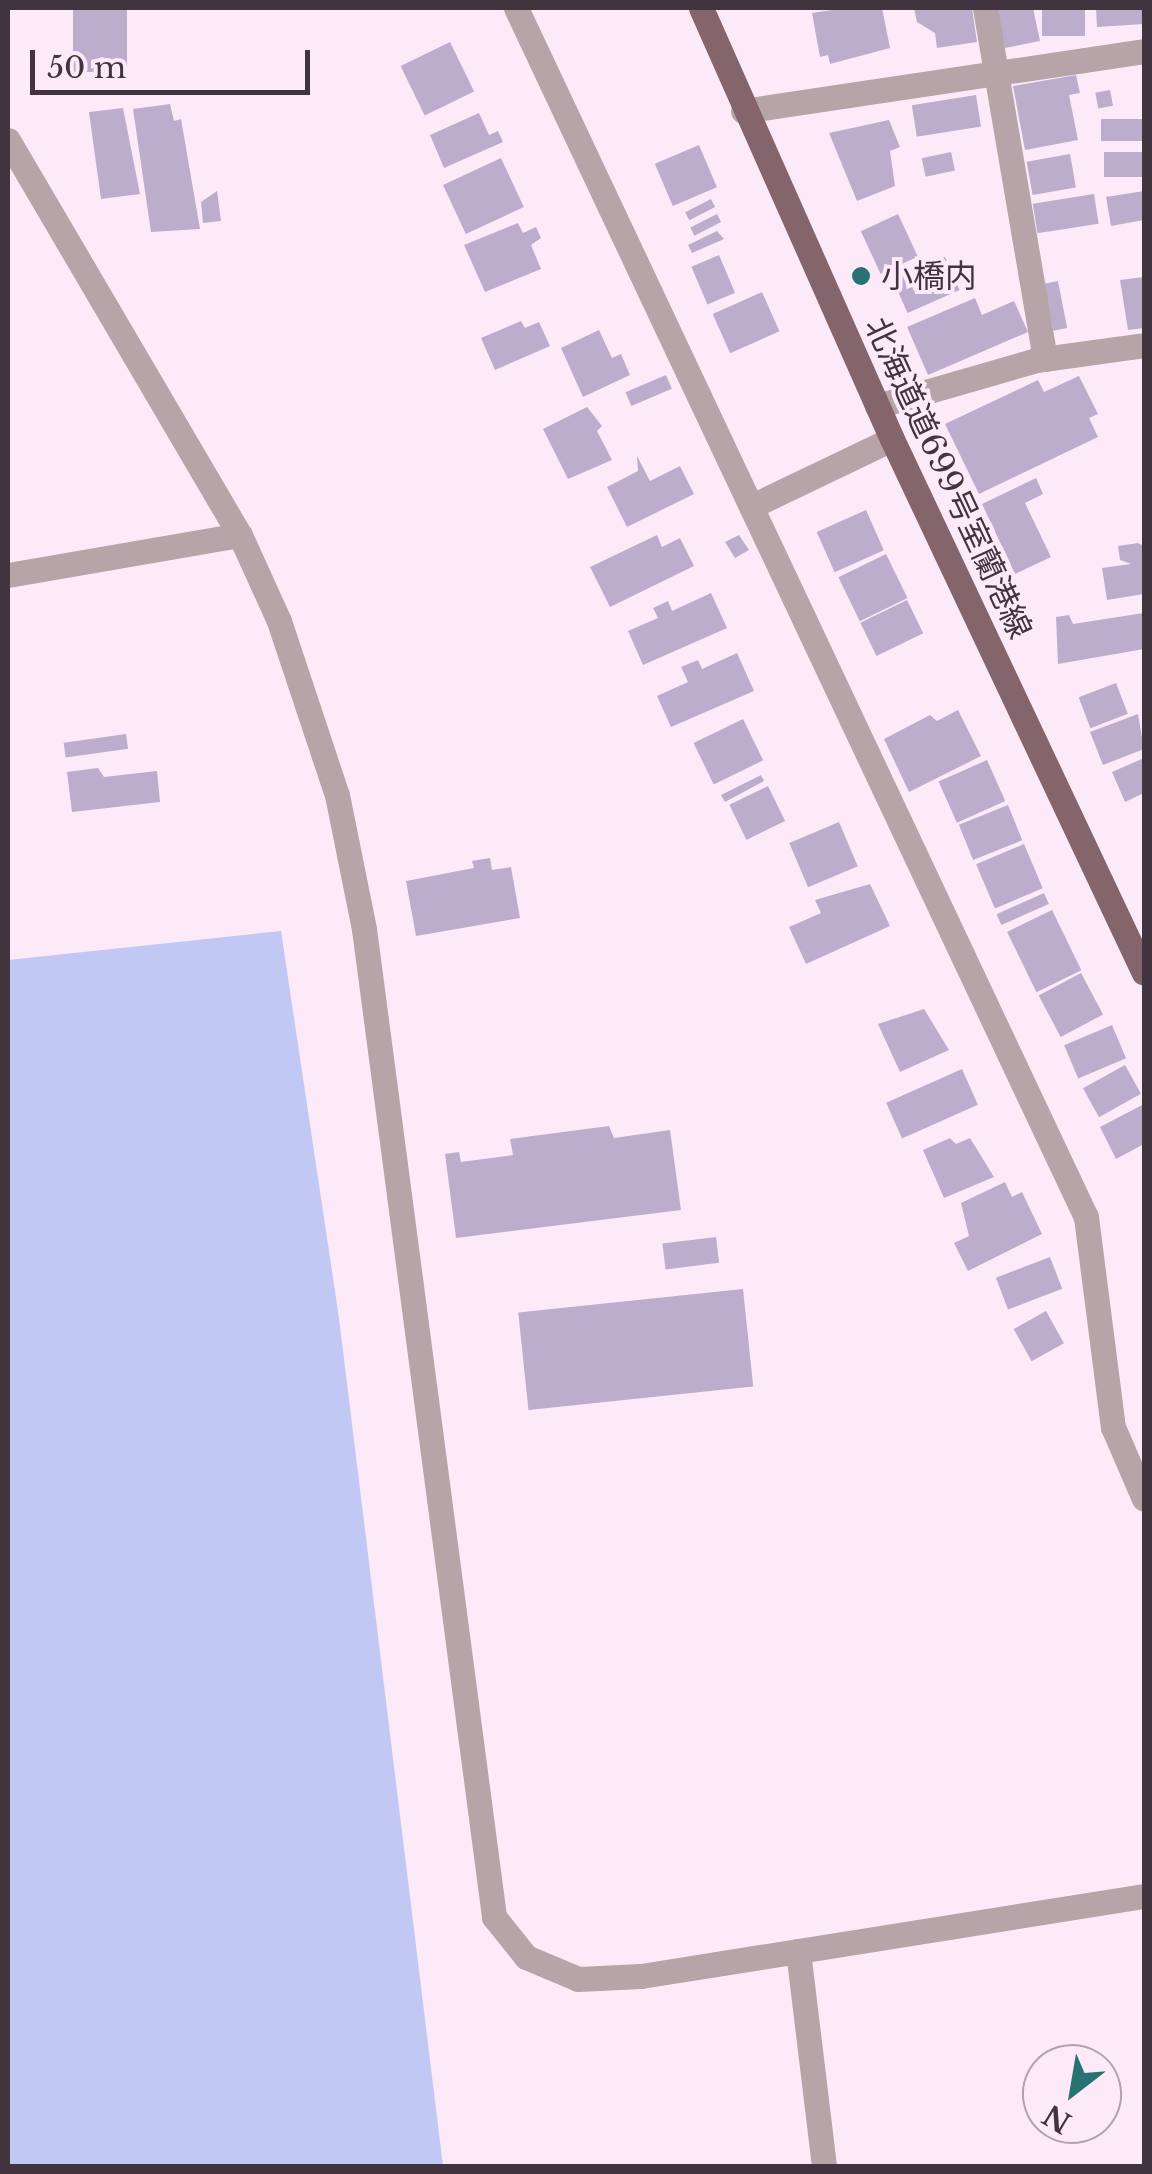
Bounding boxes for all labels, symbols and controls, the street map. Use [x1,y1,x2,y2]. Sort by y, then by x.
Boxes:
scale bar [35,30,315,92]
text: 50 m [47,49,126,86]
place label: 小橋内 [881,257,977,295]
marker: 小橋内 [850,265,872,287]
street label: 北海道道699号室蘭港線 [857,311,1039,645]
north arrow [1022,2044,1122,2144]
text: N [1037,2097,1078,2140]

